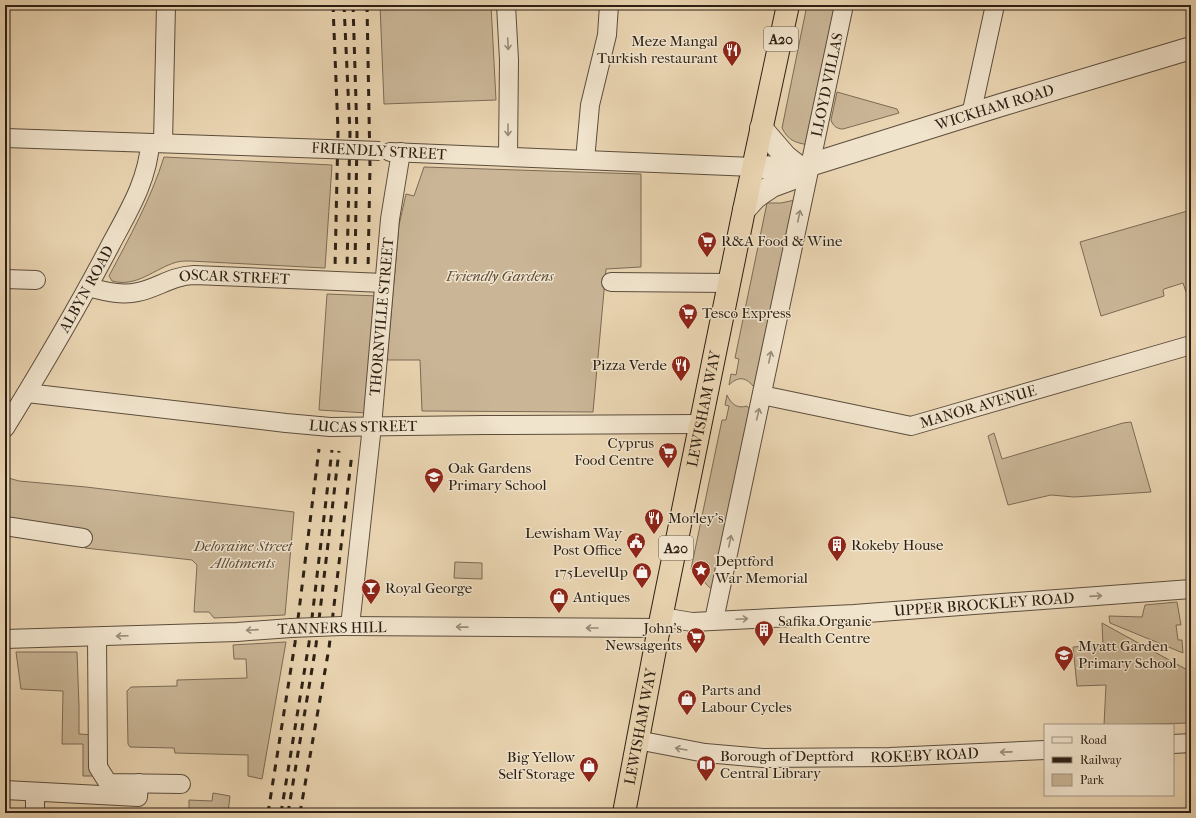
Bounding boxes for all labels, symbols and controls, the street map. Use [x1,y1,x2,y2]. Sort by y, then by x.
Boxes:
road number: A20 [764,27,798,51]
street label: LLOYD VILLAS [807,31,847,139]
place label: Meze Mangal Turkish restaurant [597,32,719,67]
one-way arrow [505,37,512,50]
restaurant icon: Meze Mangal Turkish restaurant [721,39,743,67]
street label: WICKHAM ROAD [932,81,1056,134]
one-way arrow [504,123,512,136]
street label: FRIENDLY STREET [311,138,448,164]
one-way arrow [795,210,803,223]
supermarket icon: R&A Food & Wine [696,230,718,258]
place label: R&A Food & Wine [721,232,843,250]
street label: THORNVILLE STREET [366,236,397,397]
street label: ALBYN ROAD [55,243,118,337]
street label: OSCAR STREET [178,266,291,288]
park label: Friendly Gardens [445,267,554,285]
supermarket icon: Tesco Express [677,302,699,330]
place label: Tesco Express [702,304,792,322]
street label: LEWISHAM WAY [683,348,724,469]
one-way arrow [766,351,774,364]
restaurant icon: Pizza Verde [670,354,692,382]
place label: Pizza Verde [592,356,668,374]
street label: MANOR AVENUE [918,381,1038,432]
one-way arrow [754,408,762,421]
street label: LUCAS STREET [308,416,418,436]
place label: Cyprus Food Centre [574,434,655,469]
supermarket icon: Cyprus Food Centre [657,441,679,469]
place label: Oak Gardens Primary School [448,459,547,494]
school or university icon: Oak Gardens Primary School [423,466,445,494]
restaurant icon: Morley's [643,507,665,535]
place label: Morley's [668,509,724,527]
place label: Lewisham Way Post Office [525,524,623,559]
public building icon: Lewisham Way Post Office [625,531,647,559]
building icon: Rokeby House [826,534,848,562]
one-way arrow [726,535,734,548]
road number: A20 [659,536,693,560]
place label: Rokeby House [851,536,944,554]
park label: Deloraine Street Allotments [193,537,294,572]
place label: Deptford War Memorial [714,552,808,587]
place icon: Deptford War Memorial [690,559,712,587]
shop icon: 175LevelUp [631,561,653,589]
place label: 175LevelUp [554,563,628,581]
bar icon: Royal George [360,577,382,605]
place label: Royal George [385,579,473,597]
shop icon: Antiques [548,586,570,614]
place label: Antiques [572,588,631,606]
street label: UPPER BROCKLEY ROAD [893,589,1075,620]
one-way arrow [1089,592,1102,599]
place label: Safika Organic Health Centre [778,612,872,647]
one-way arrow [735,615,748,622]
street label: TANNERS HILL [277,618,387,638]
place label: John's Newsagents [605,619,682,654]
building icon: Safika Organic Health Centre [753,619,775,647]
one-way arrow [456,624,469,631]
one-way arrow [586,624,599,632]
supermarket icon: John's Newsagents [685,626,707,654]
one-way arrow [246,627,259,634]
one-way arrow [116,632,129,639]
place label: Myatt Garden Primary School [1078,637,1177,672]
school or university icon: Myatt Garden Primary School [1053,644,1075,672]
street label: LEWISHAM WAY [621,666,660,786]
place label: Parts and Labour Cycles [701,681,792,716]
shop icon: Parts and Labour Cycles [676,688,698,716]
legend [1044,724,1174,796]
text: Road [1080,733,1107,747]
one-way arrow [675,744,688,752]
street label: ROKEBY ROAD [870,744,979,766]
place label: Borough of Deptford Central Library [720,747,855,782]
place label: Big Yellow Self Storage [498,748,576,783]
one-way arrow [1000,748,1013,756]
text: Railway [1080,753,1122,767]
library icon: Borough of Deptford Central Library [695,754,717,782]
shop icon: Big Yellow Self Storage [578,755,600,783]
text: Park [1080,773,1105,787]

